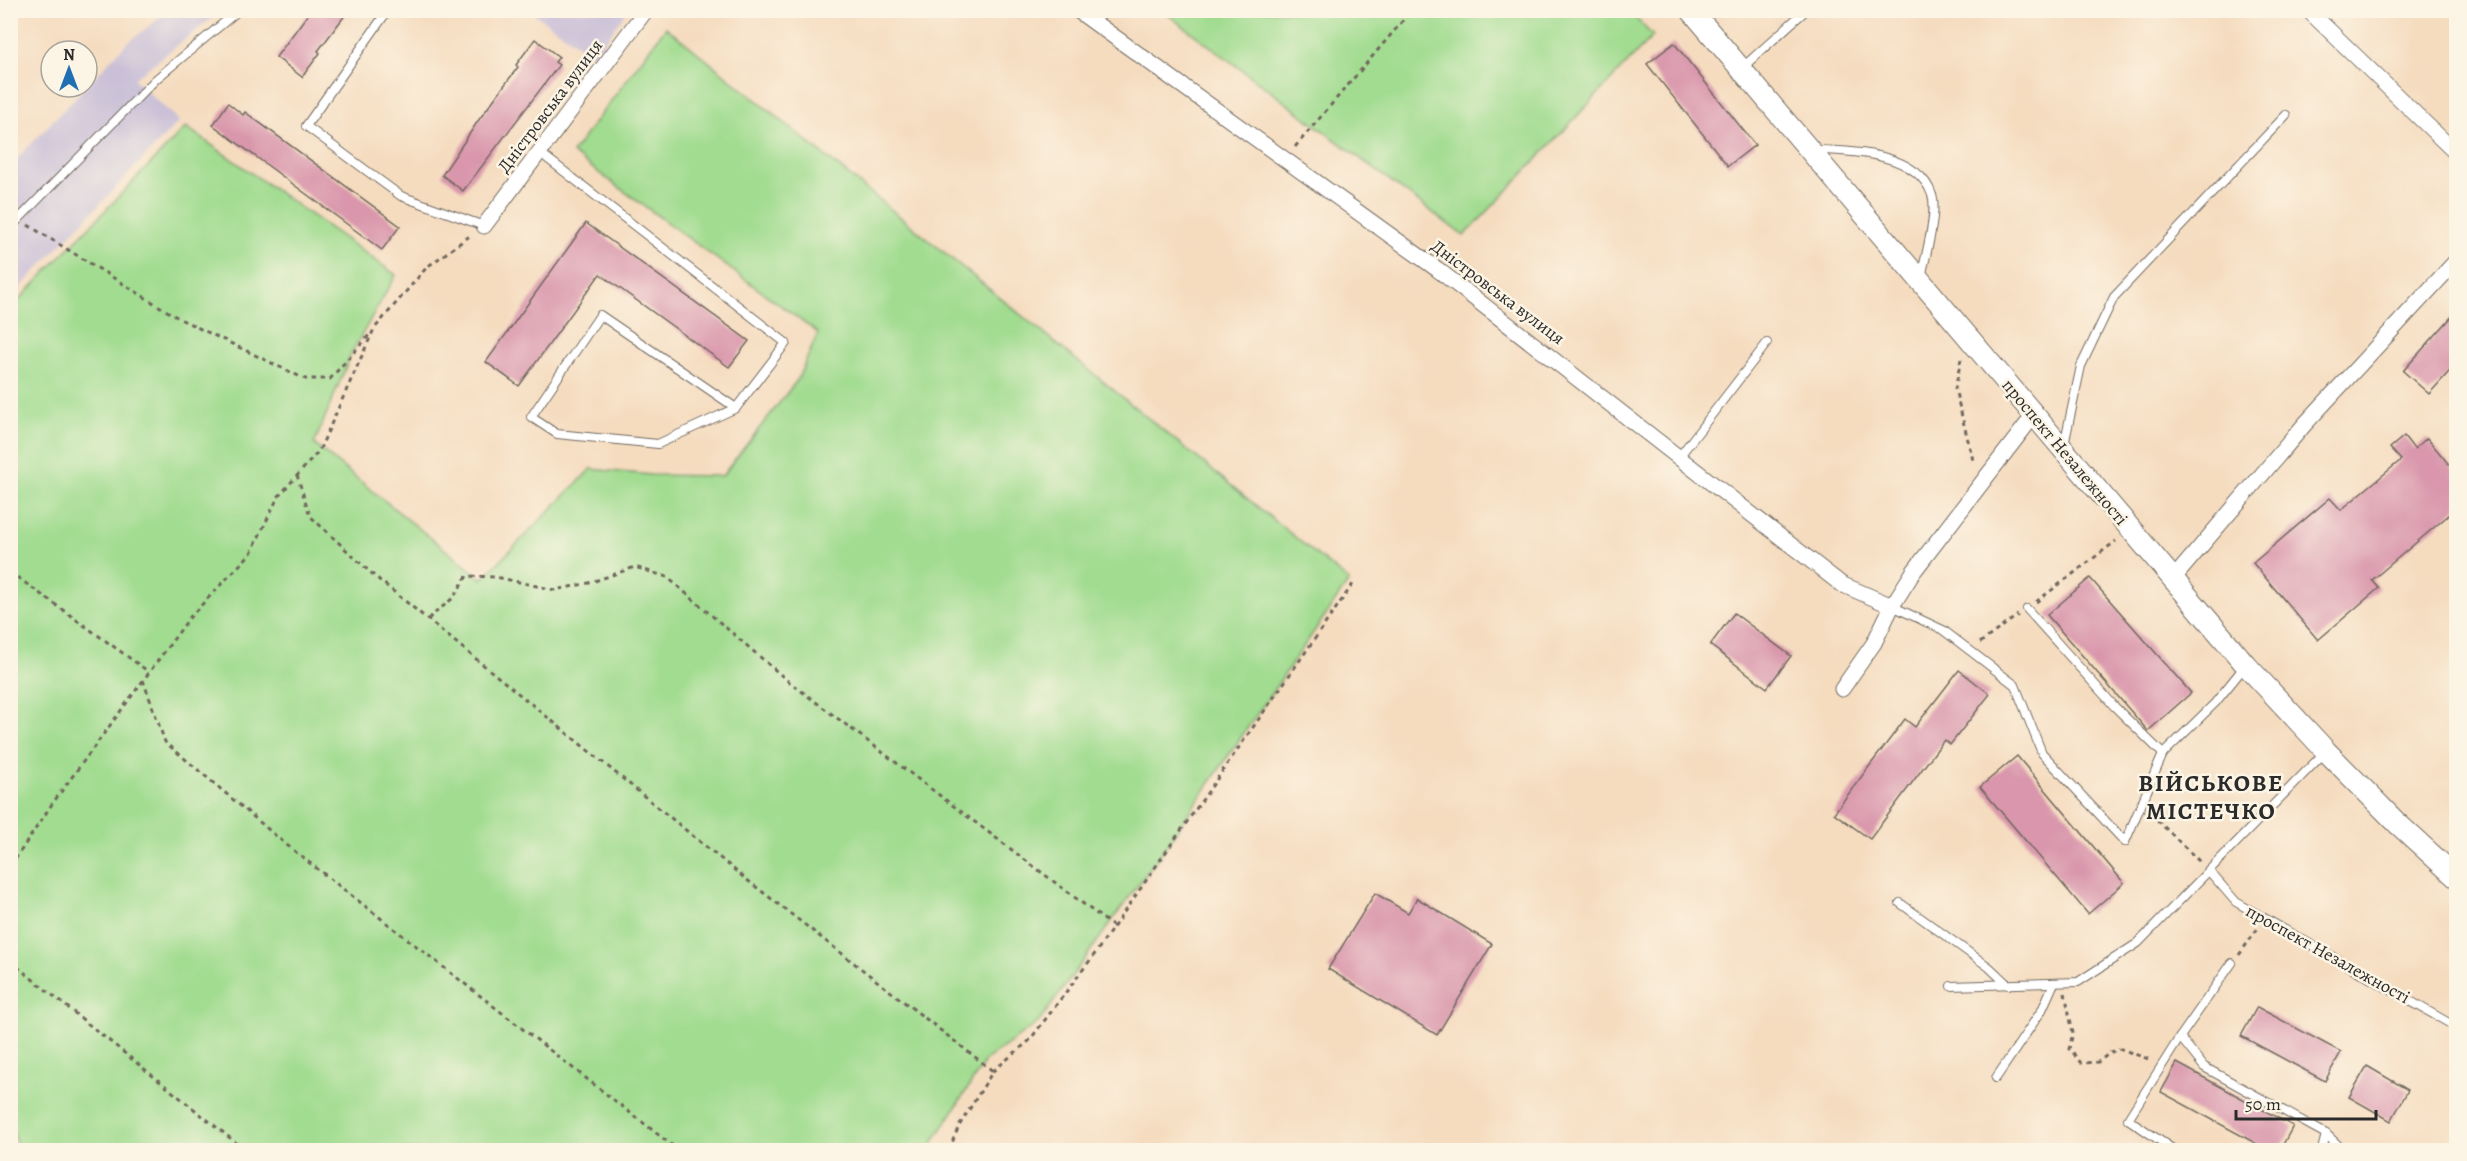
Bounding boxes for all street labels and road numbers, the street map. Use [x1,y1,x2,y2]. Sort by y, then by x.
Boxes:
street label: Дністровська вулиця [492,34,608,178]
street label: Дністровська вулиця [1426,234,1570,350]
street label: проспект Незалежності [1997,374,2133,530]
street label: проспект Незалежності [2242,899,2414,1009]

